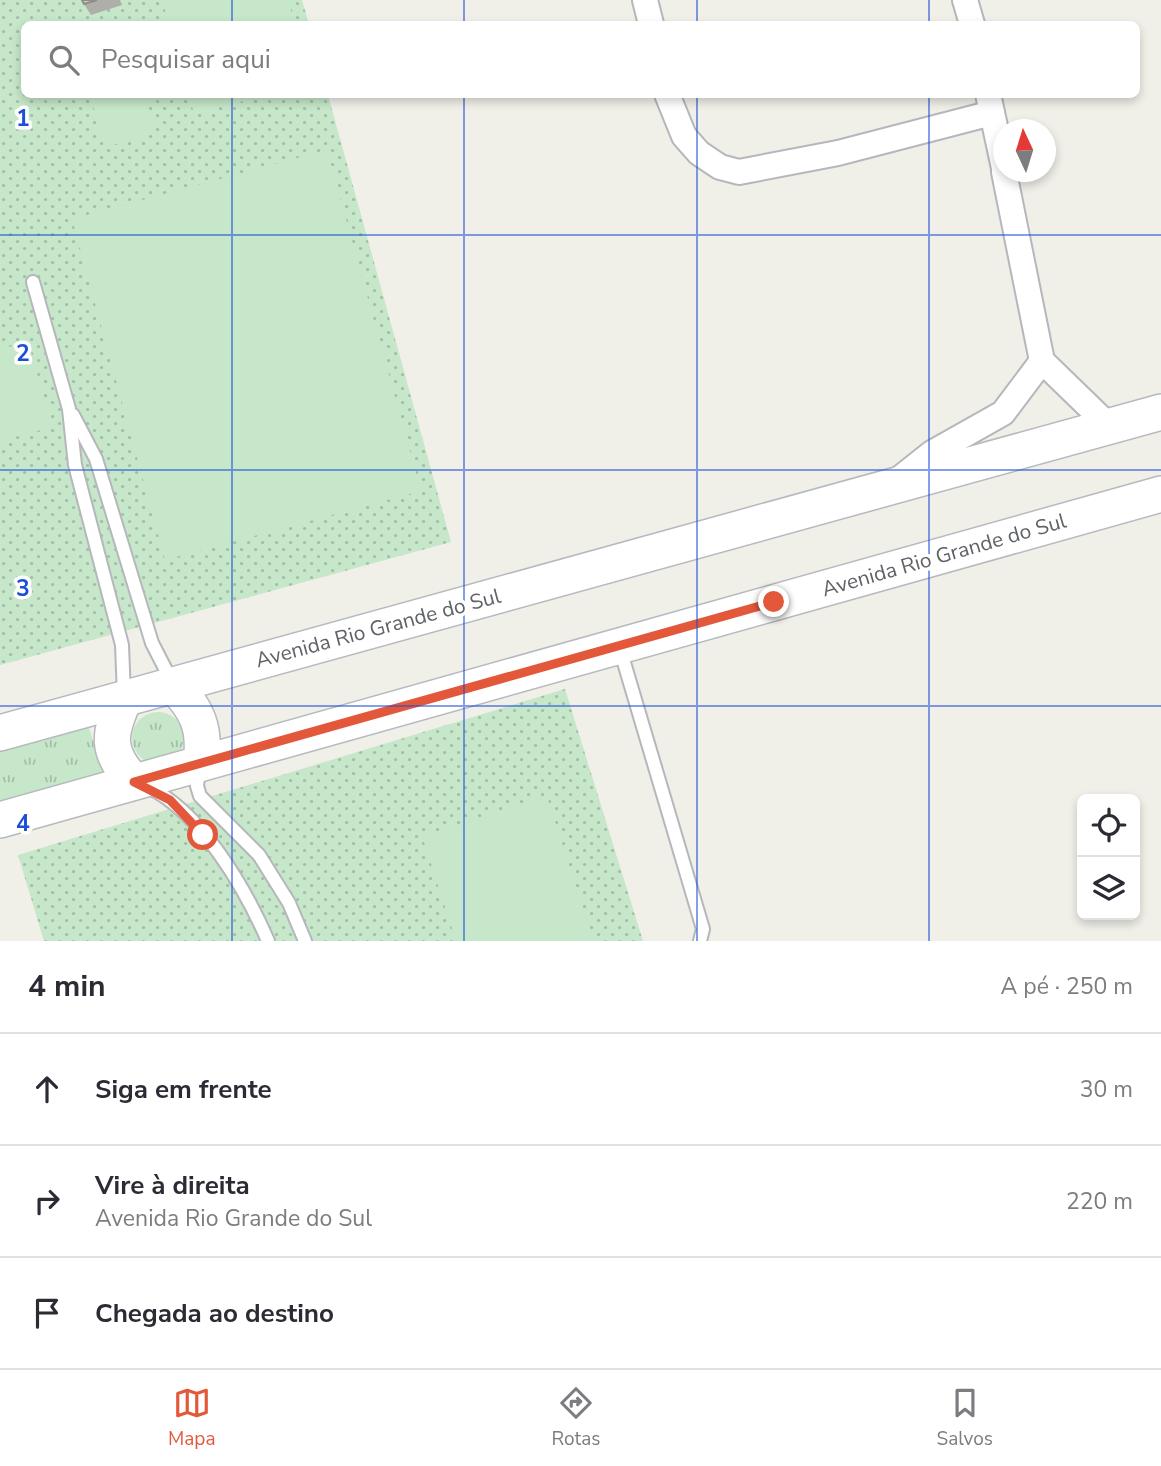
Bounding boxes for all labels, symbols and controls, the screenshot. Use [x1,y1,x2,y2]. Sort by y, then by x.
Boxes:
search box [21,21,1140,98]
icon: search [45,41,83,79]
text: Pesquisar aqui [101,42,271,77]
text: 1 [16,103,30,134]
north arrow [993,119,1056,182]
text: 2 [16,338,30,369]
street label: Avenida Rio Grande do Sul [819,506,1070,603]
text: 3 [16,573,30,604]
street label: Avenida Rio Grande do Sul [252,582,505,674]
route end [758,586,789,617]
map controls [1077,794,1140,920]
button: locate [1077,794,1140,857]
text: 4 [16,808,30,839]
route start [187,819,218,850]
button: layers [1077,857,1140,920]
text: 4 min [28,966,106,1007]
text: A pé · 250 m [1001,971,1133,1002]
icon: ahead [28,1070,66,1108]
text: Siga em frente [95,1072,272,1107]
text: 30 m [1080,1074,1133,1105]
text: Vire à direita [95,1168,250,1203]
icon: right [28,1182,66,1220]
text: 220 m [1066,1186,1133,1217]
text: Avenida Rio Grande do Sul [95,1203,372,1234]
icon: arrive [28,1294,66,1332]
text: Chegada ao destino [95,1296,334,1331]
tab: Mapa [168,1384,216,1452]
tab: Rotas [552,1384,600,1452]
tab: Salvos [936,1384,993,1452]

